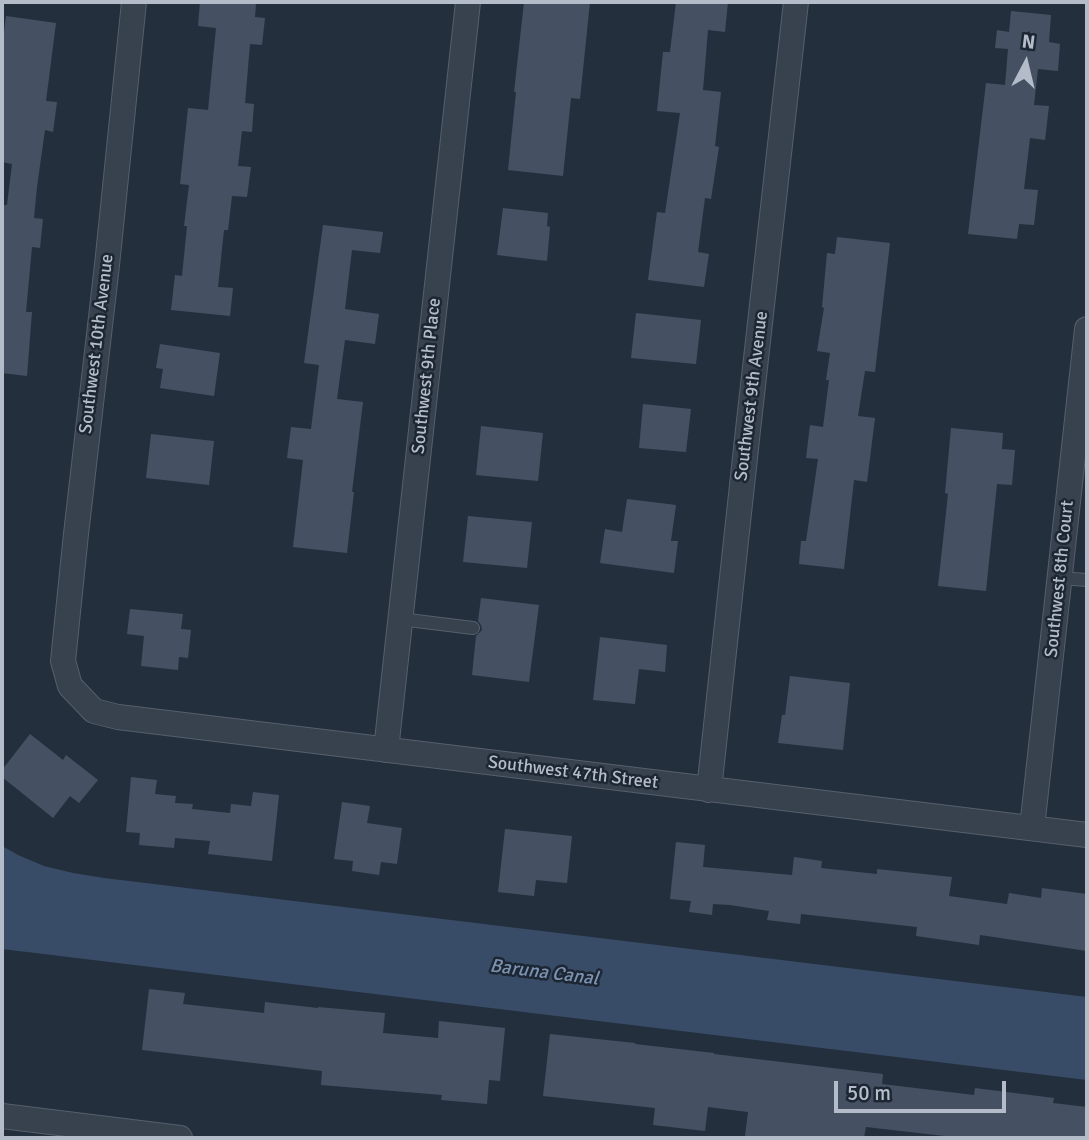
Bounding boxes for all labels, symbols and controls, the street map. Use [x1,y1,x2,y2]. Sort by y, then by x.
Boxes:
north arrow [991,28,1061,98]
text: N [1021,29,1037,55]
street label: Southwest 10th Avenue [75,253,119,435]
street label: Southwest 9th Place [408,297,446,455]
street label: Southwest 9th Avenue [731,310,773,482]
street label: Southwest 8th Court [1041,499,1079,659]
street label: Southwest 47th Street [487,752,659,794]
water label: Baruna Canal [488,955,600,991]
scale bar [837,1066,1009,1110]
text: 50 m [847,1080,891,1106]

